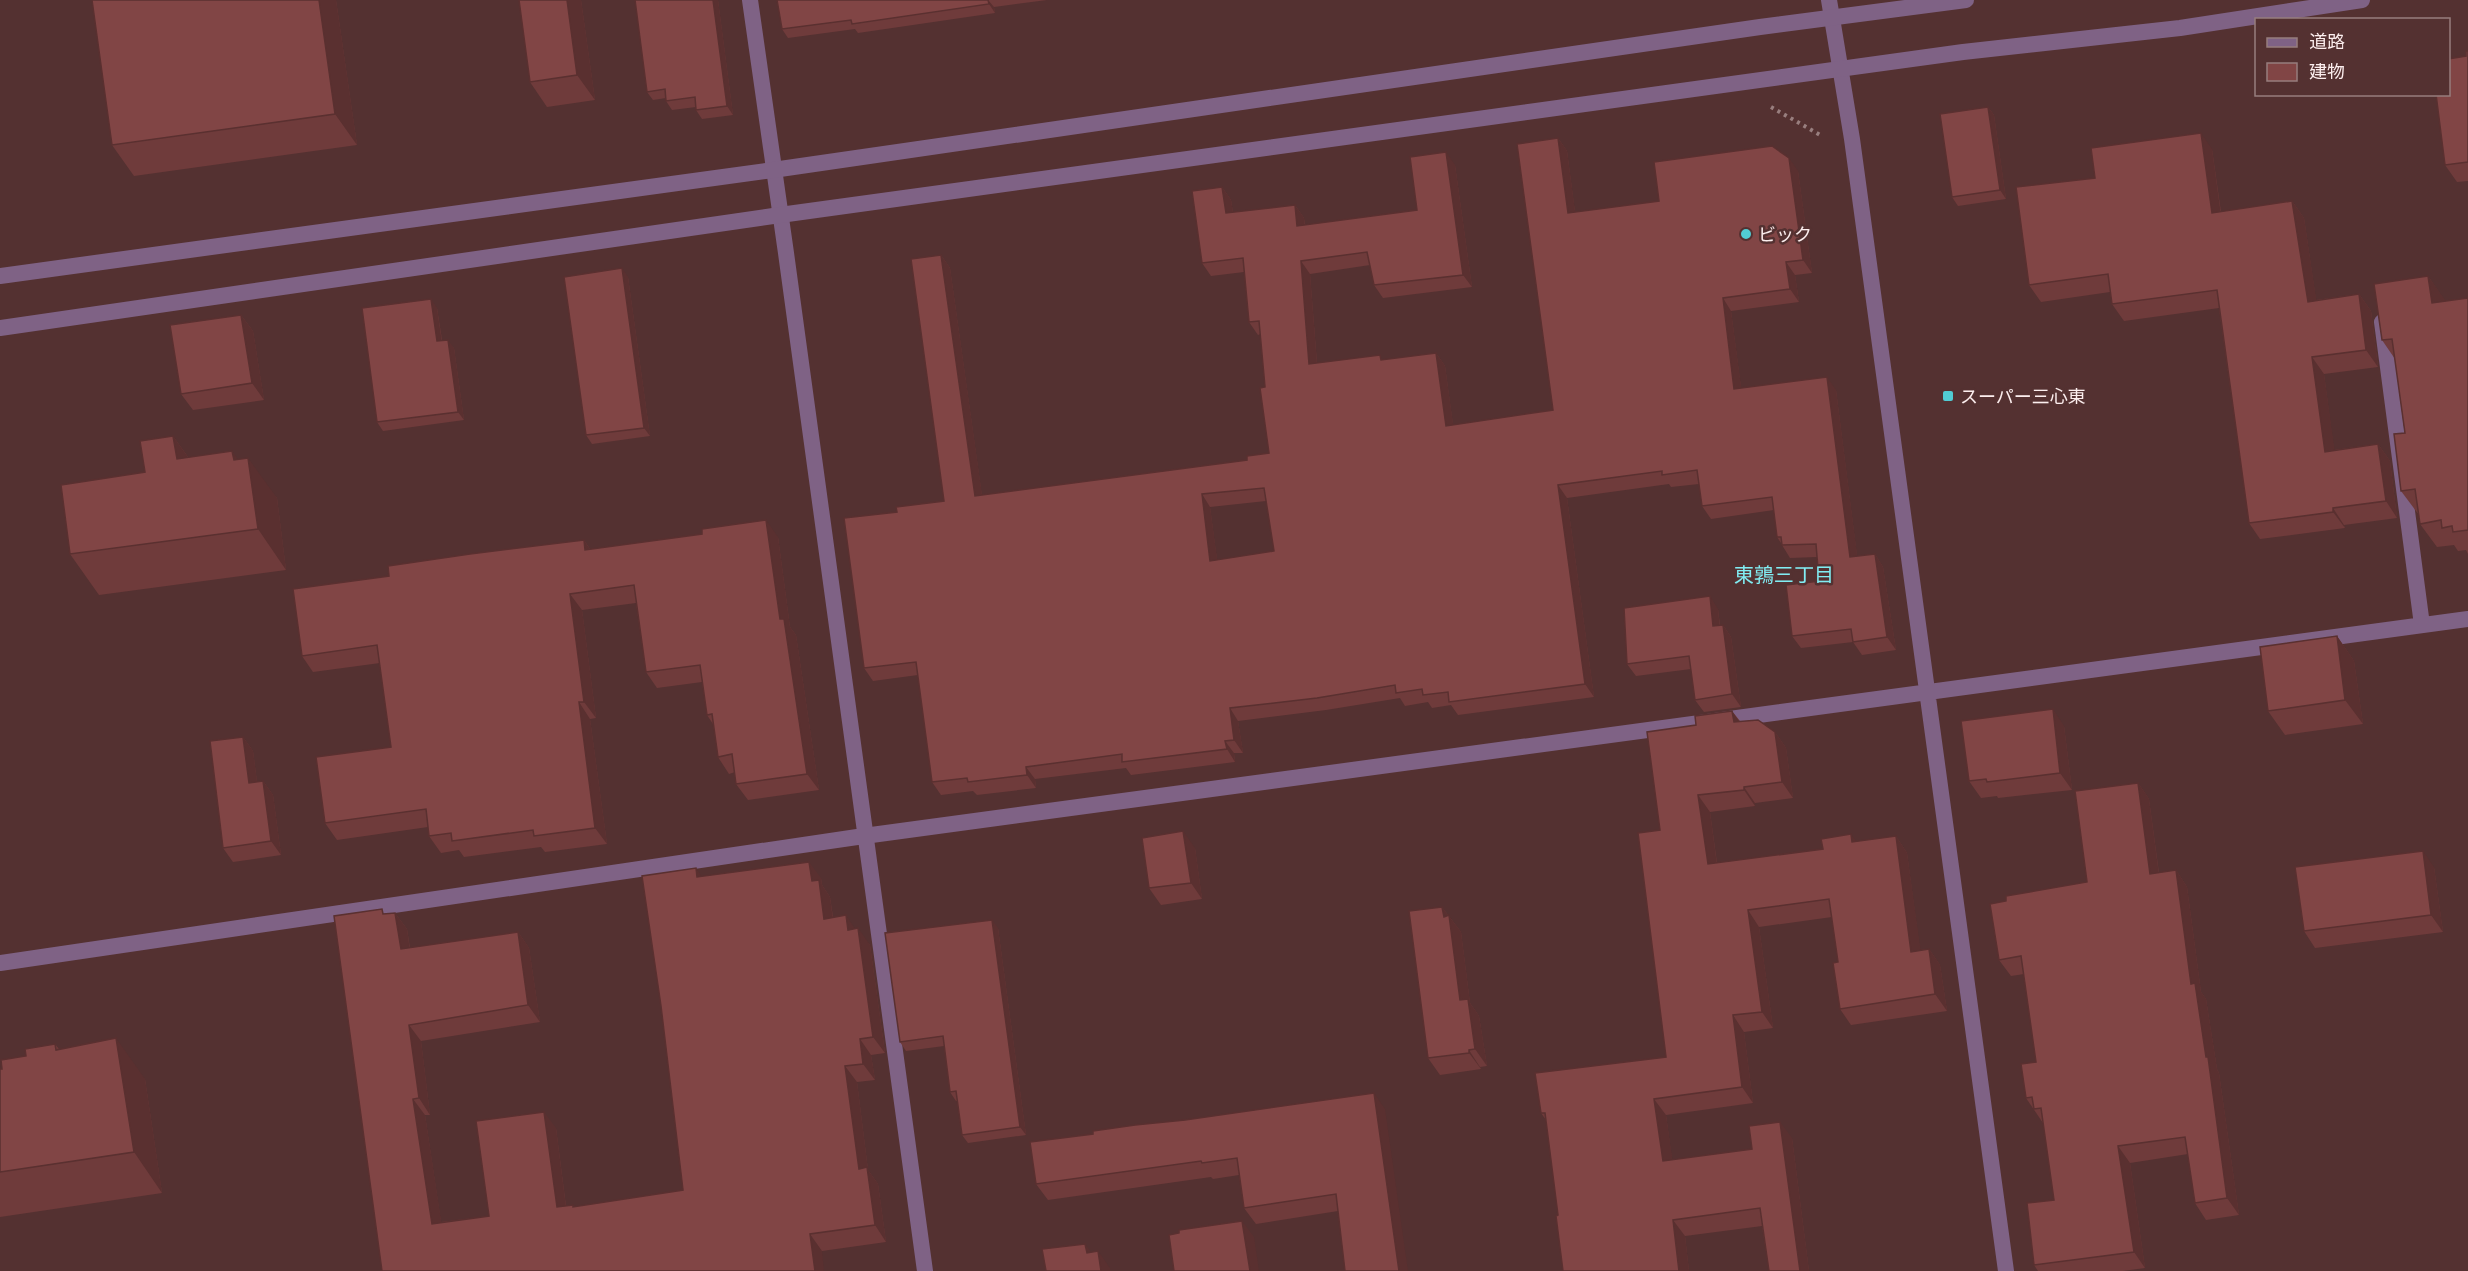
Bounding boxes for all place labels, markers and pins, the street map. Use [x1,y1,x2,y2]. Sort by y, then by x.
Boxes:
place label: ビック [1758,222,1812,246]
marker: ビック [1739,227,1753,241]
place label: スーパー三心東 [1960,384,2086,408]
marker: スーパー三心東 [1941,389,1955,403]

